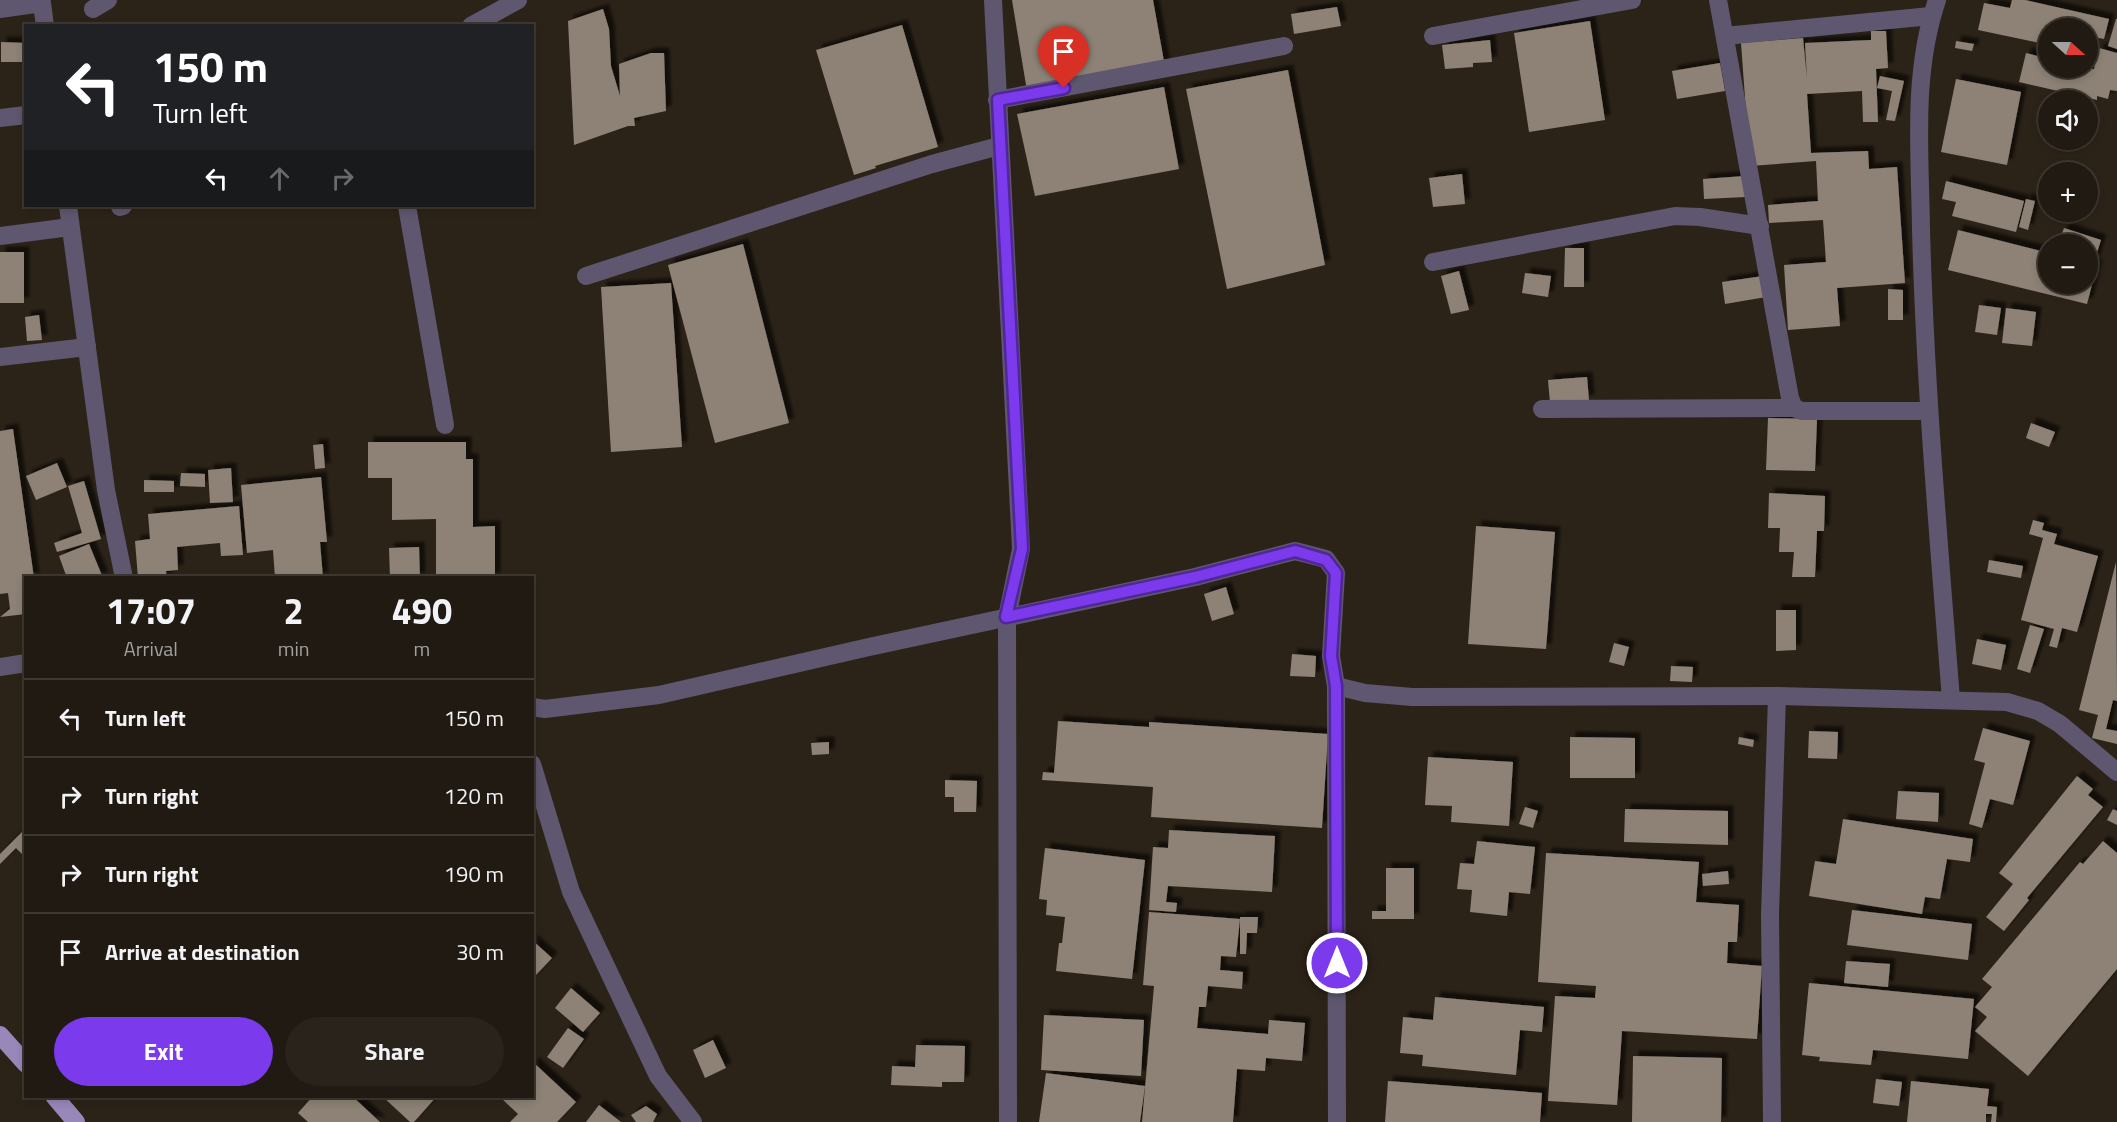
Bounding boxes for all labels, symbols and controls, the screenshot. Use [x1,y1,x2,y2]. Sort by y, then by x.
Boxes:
north arrow [2038,18,2098,78]
map controls [2038,18,2098,294]
pin [1038,26,1089,88]
text: 150 m [153,34,268,98]
icon: arrive [1047,35,1080,68]
icon: left [54,48,132,126]
button: sound [2038,90,2098,150]
text: Turn left [153,92,247,133]
icon: left [200,162,233,195]
icon: ahead [263,162,296,195]
icon: right [326,162,359,195]
button: + [2038,162,2098,222]
button: − [2038,234,2098,294]
text: 17:07 [106,583,196,638]
text: 2 [284,583,304,638]
text: 490 [392,583,452,638]
text: Arrival [124,633,178,664]
text: min [278,633,310,664]
text: m [413,633,430,664]
text: Turn left [105,701,186,735]
text: 150 m [444,701,504,735]
icon: left [54,702,87,735]
text: Turn right [105,779,199,813]
text: 120 m [444,779,504,813]
icon: right [54,780,87,813]
text: Turn right [105,857,199,891]
text: 190 m [444,857,504,891]
icon: right [54,858,87,891]
position arrow [1305,931,1369,995]
text: Arrive at destination [105,935,300,969]
text: 30 m [456,935,504,969]
icon: arrive [54,936,87,969]
button: Exit [54,1017,273,1086]
button: Share [285,1017,504,1086]

